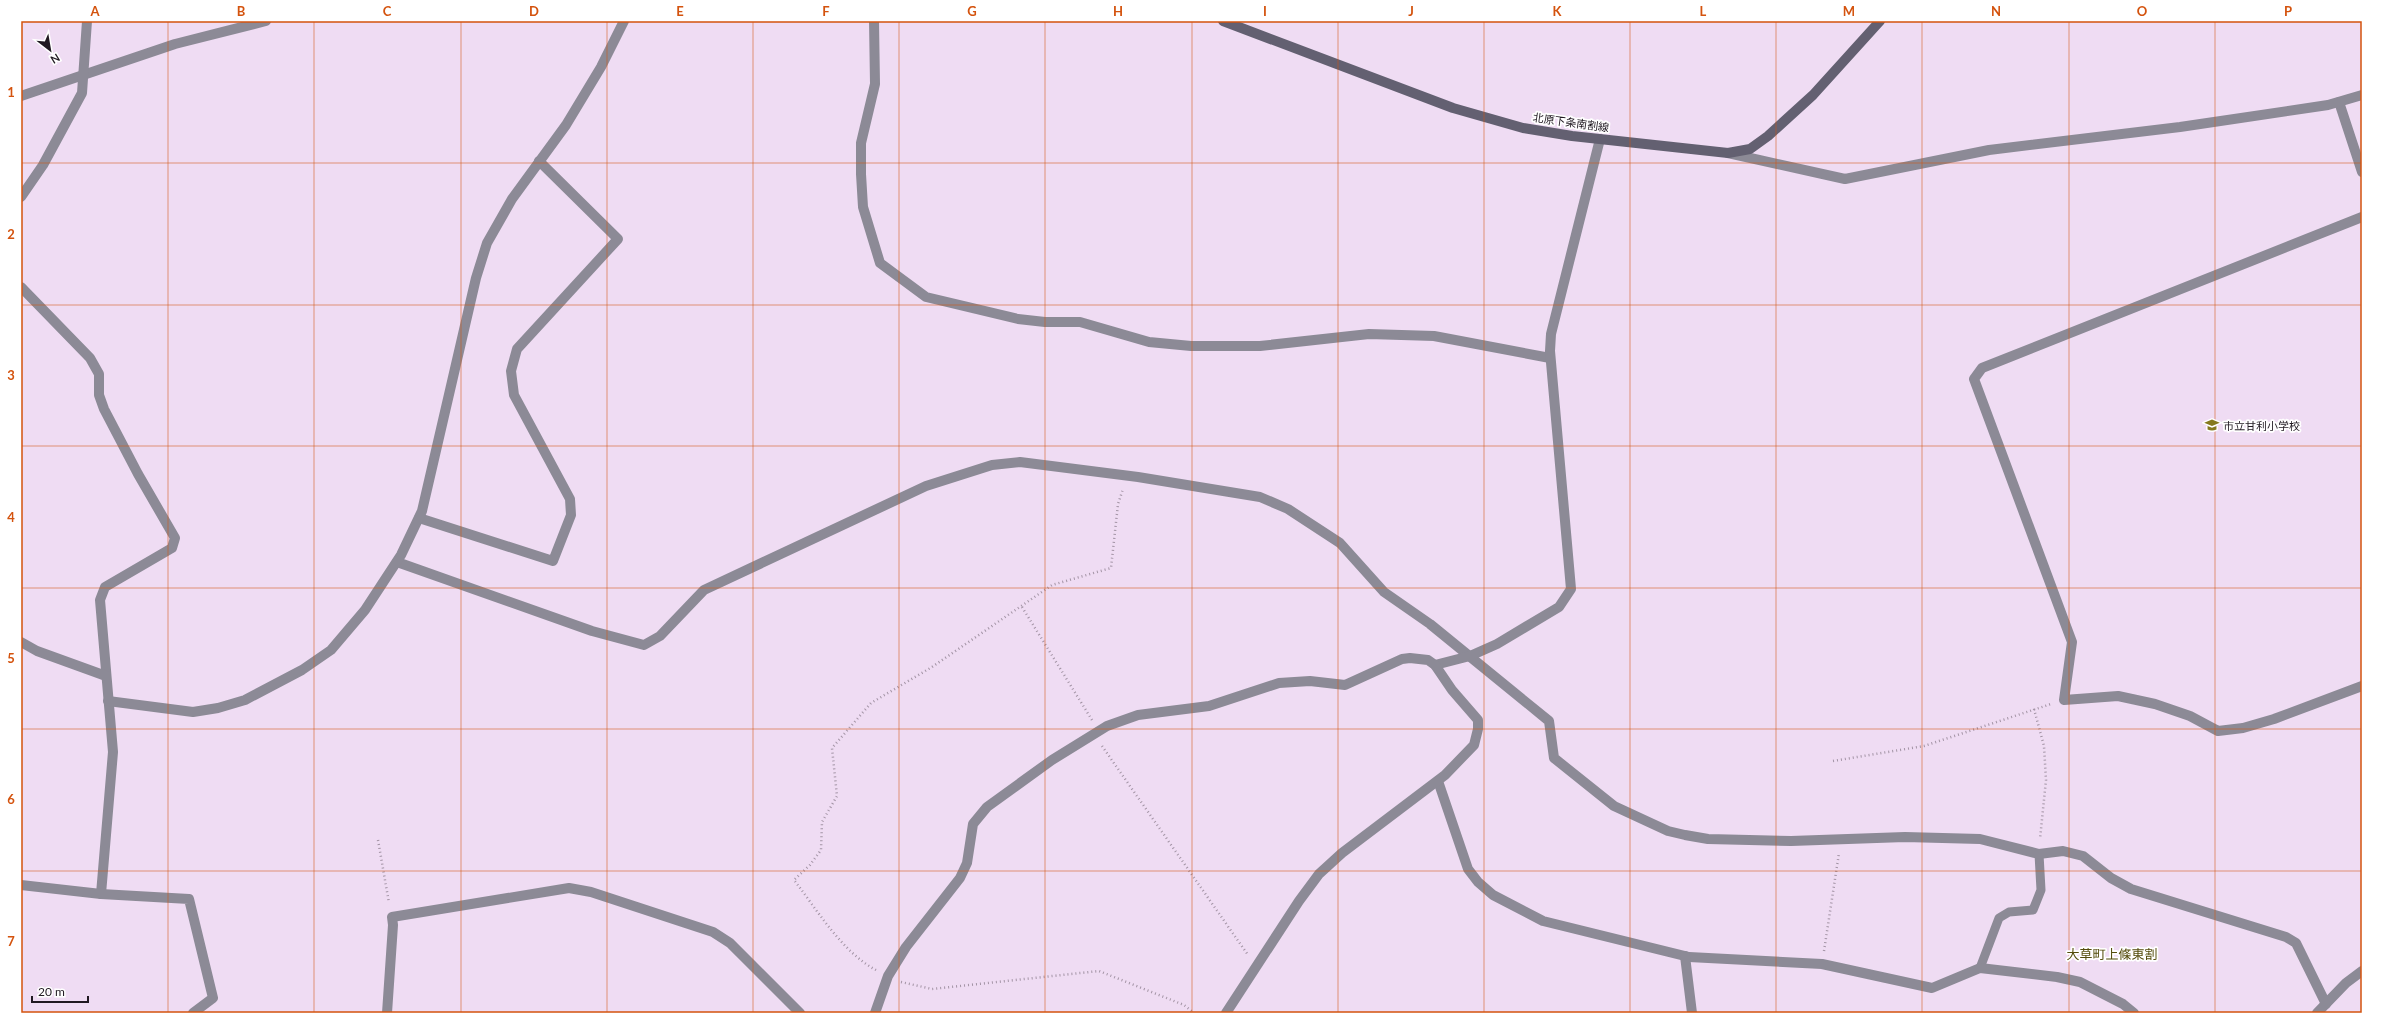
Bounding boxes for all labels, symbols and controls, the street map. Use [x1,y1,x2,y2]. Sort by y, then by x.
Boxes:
text: A [89,3,100,19]
text: B [237,3,246,19]
text: C [383,3,392,19]
text: D [529,3,539,19]
text: E [676,3,684,19]
text: F [822,3,830,19]
text: G [967,3,977,19]
text: H [1113,3,1123,19]
text: I [1263,3,1267,19]
text: J [1408,3,1414,19]
text: K [1553,3,1563,19]
text: L [1700,3,1707,19]
text: M [1843,3,1855,19]
text: N [1991,3,2001,19]
text: O [2137,3,2148,19]
text: P [2284,3,2292,19]
north arrow [30,30,70,70]
text: N [48,51,62,67]
text: 1 [7,84,15,100]
street label: 北原下条南割線 [1532,110,1610,134]
text: 2 [7,226,15,242]
text: 3 [7,367,15,383]
school or university icon: 市立甘利小学校 [2204,417,2220,433]
place label: 市立甘利小学校 [2223,419,2300,432]
text: 4 [7,509,15,525]
text: 5 [7,650,15,666]
text: 6 [7,791,15,807]
text: 7 [7,933,15,949]
district label: 大草町上條東割 [2066,946,2158,962]
scale bar [32,978,88,1004]
text: 20 m [38,984,65,999]

